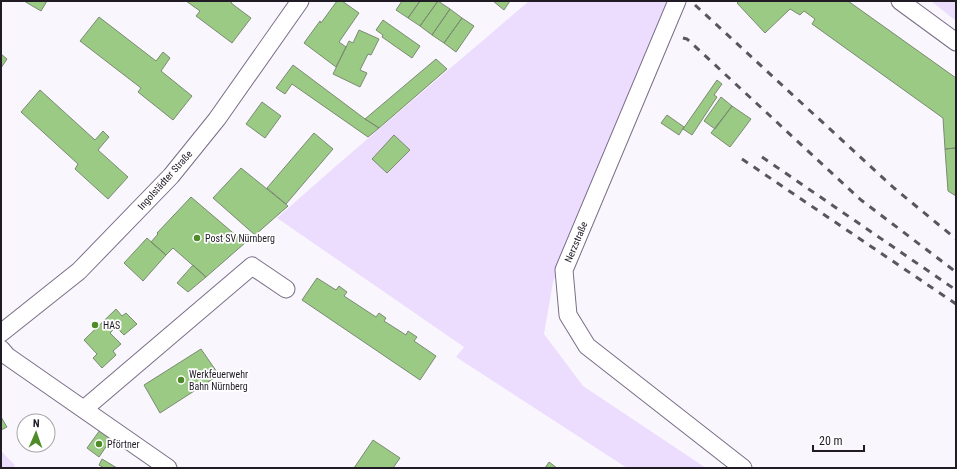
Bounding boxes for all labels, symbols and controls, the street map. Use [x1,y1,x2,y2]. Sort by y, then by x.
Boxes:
street label: Ingolstädter Straße [136,148,195,212]
street label: Nerzstraße [562,220,590,264]
marker: Post SV Nürnberg [192,233,202,243]
place label: Post SV Nürnberg [205,233,275,244]
marker: HAS [90,320,100,330]
place label: HAS [103,320,120,331]
place label: Werkfeuerwehr Bahn Nürnberg [189,369,248,392]
marker: Werkfeuerwehr Bahn Nürnberg [176,375,186,385]
north arrow [16,413,56,453]
text: N [33,417,40,430]
scale bar [813,427,864,453]
text: 20 m [819,434,843,448]
marker: Pförtner [94,439,104,449]
place label: Pförtner [107,439,140,450]

